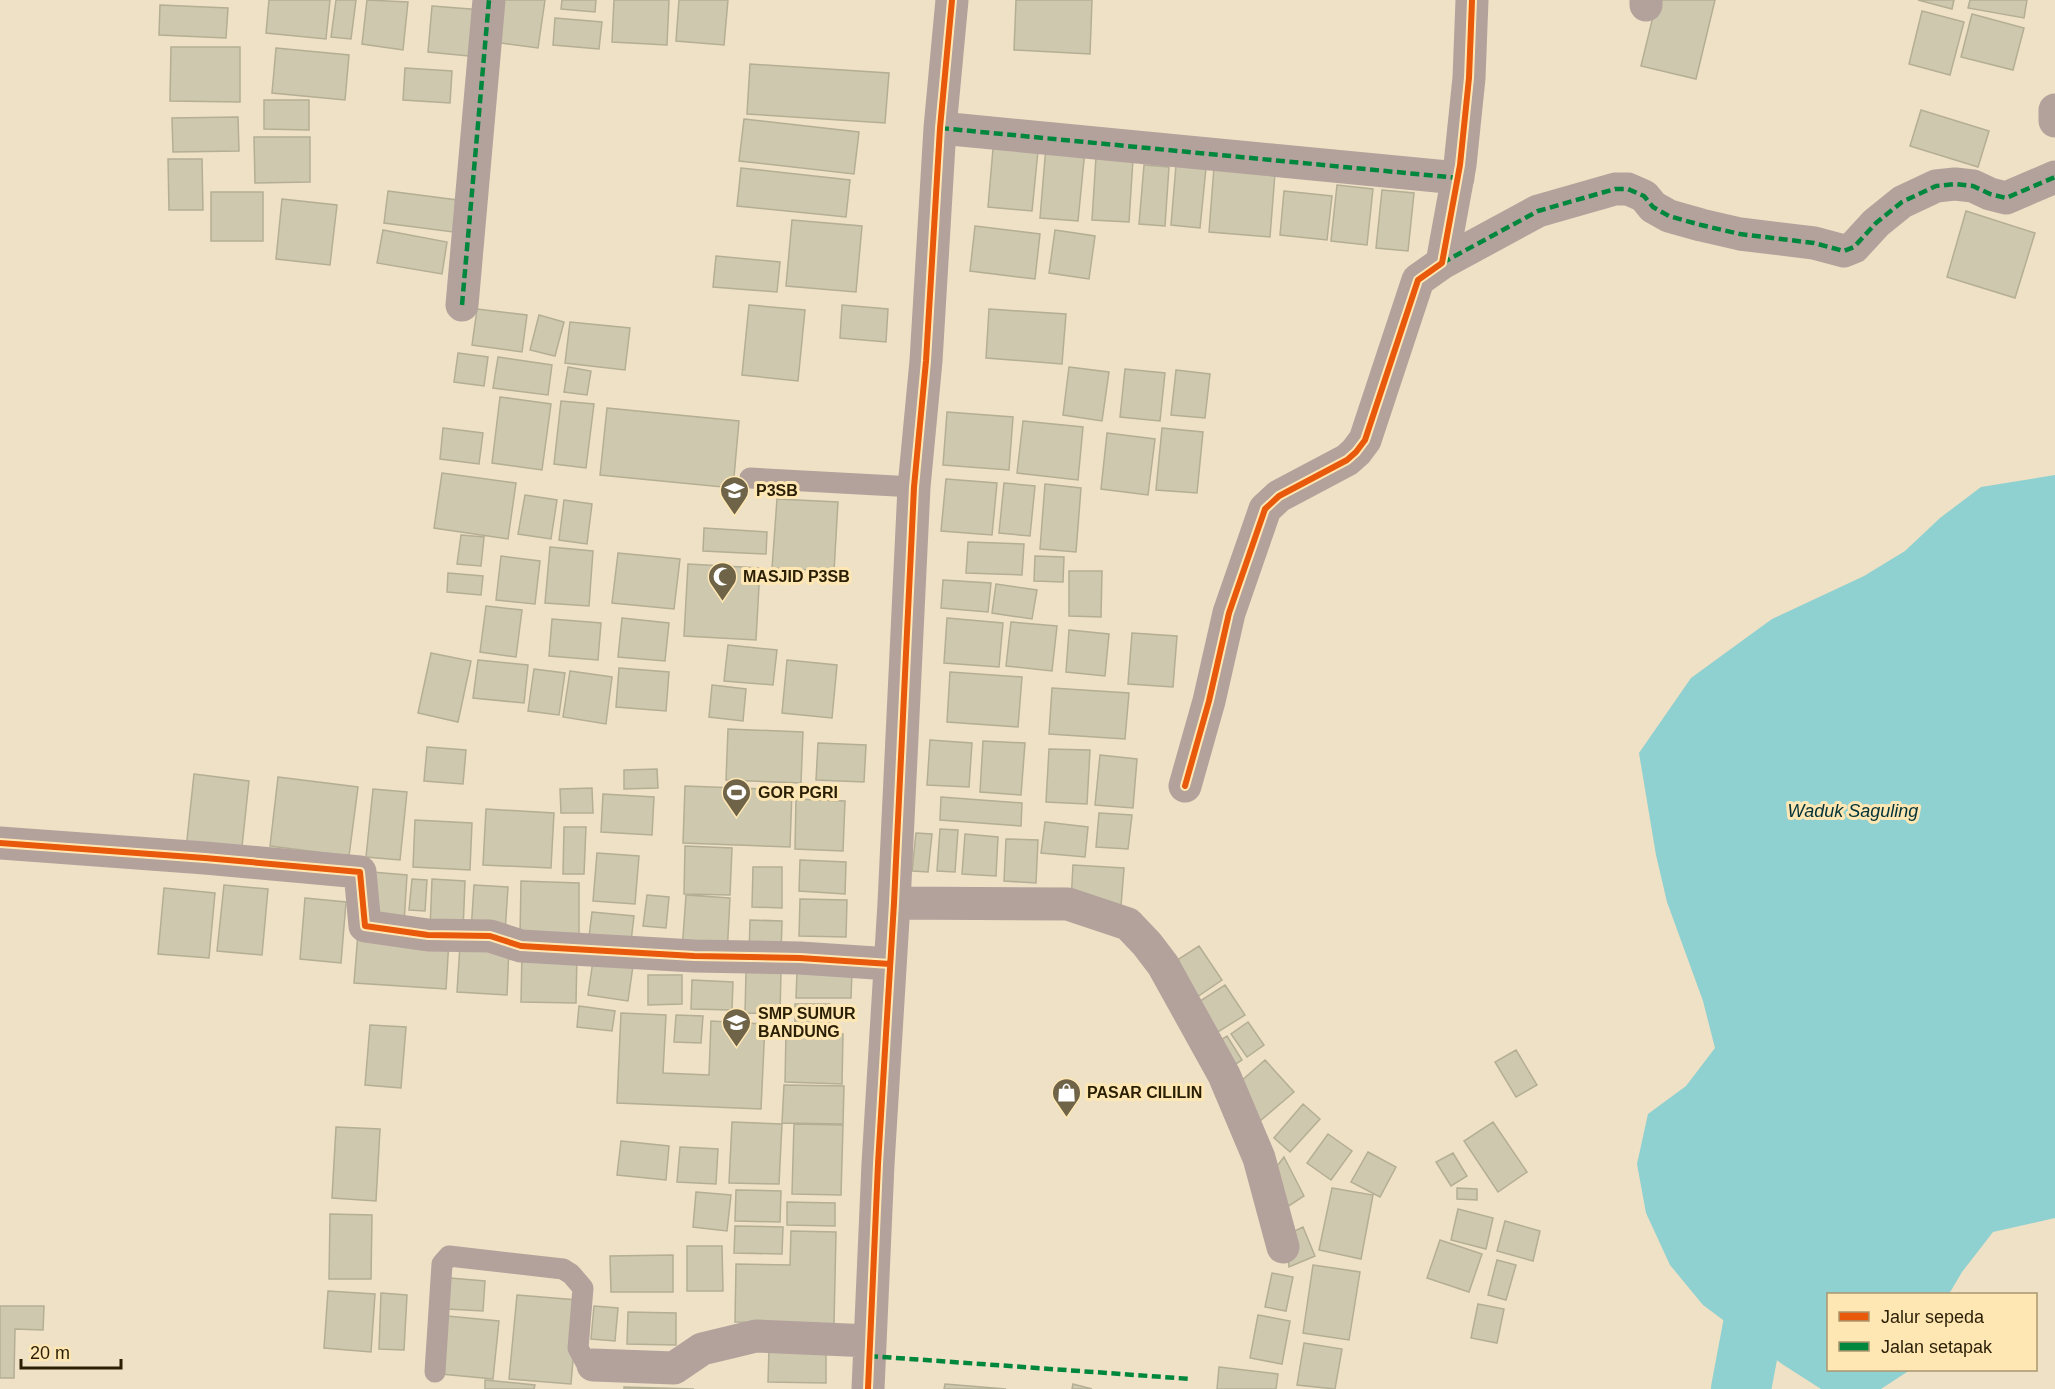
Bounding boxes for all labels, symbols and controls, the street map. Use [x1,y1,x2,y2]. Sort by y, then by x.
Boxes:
school or university icon: P3SB [719,474,751,516]
place label: P3SB [756,482,798,499]
mosque icon: MASJID P3SB [706,560,738,602]
place label: MASJID P3SB [743,568,850,585]
sports icon: GOR PGRI [721,776,753,818]
place label: GOR PGRI [758,784,838,801]
water label: Waduk Saguling [1788,801,1918,821]
place label: SMP SUMUR BANDUNG [758,1005,856,1040]
school or university icon: SMP SUMUR BANDUNG [721,1006,753,1048]
shop icon: PASAR CILILIN [1050,1076,1082,1118]
place label: PASAR CILILIN [1087,1084,1202,1101]
legend [1827,1293,2037,1371]
text: Jalur sepeda [1881,1307,1985,1327]
scale bar [21,1332,122,1370]
text: Jalan setapak [1881,1337,1993,1357]
text: 20 m [30,1343,70,1363]

